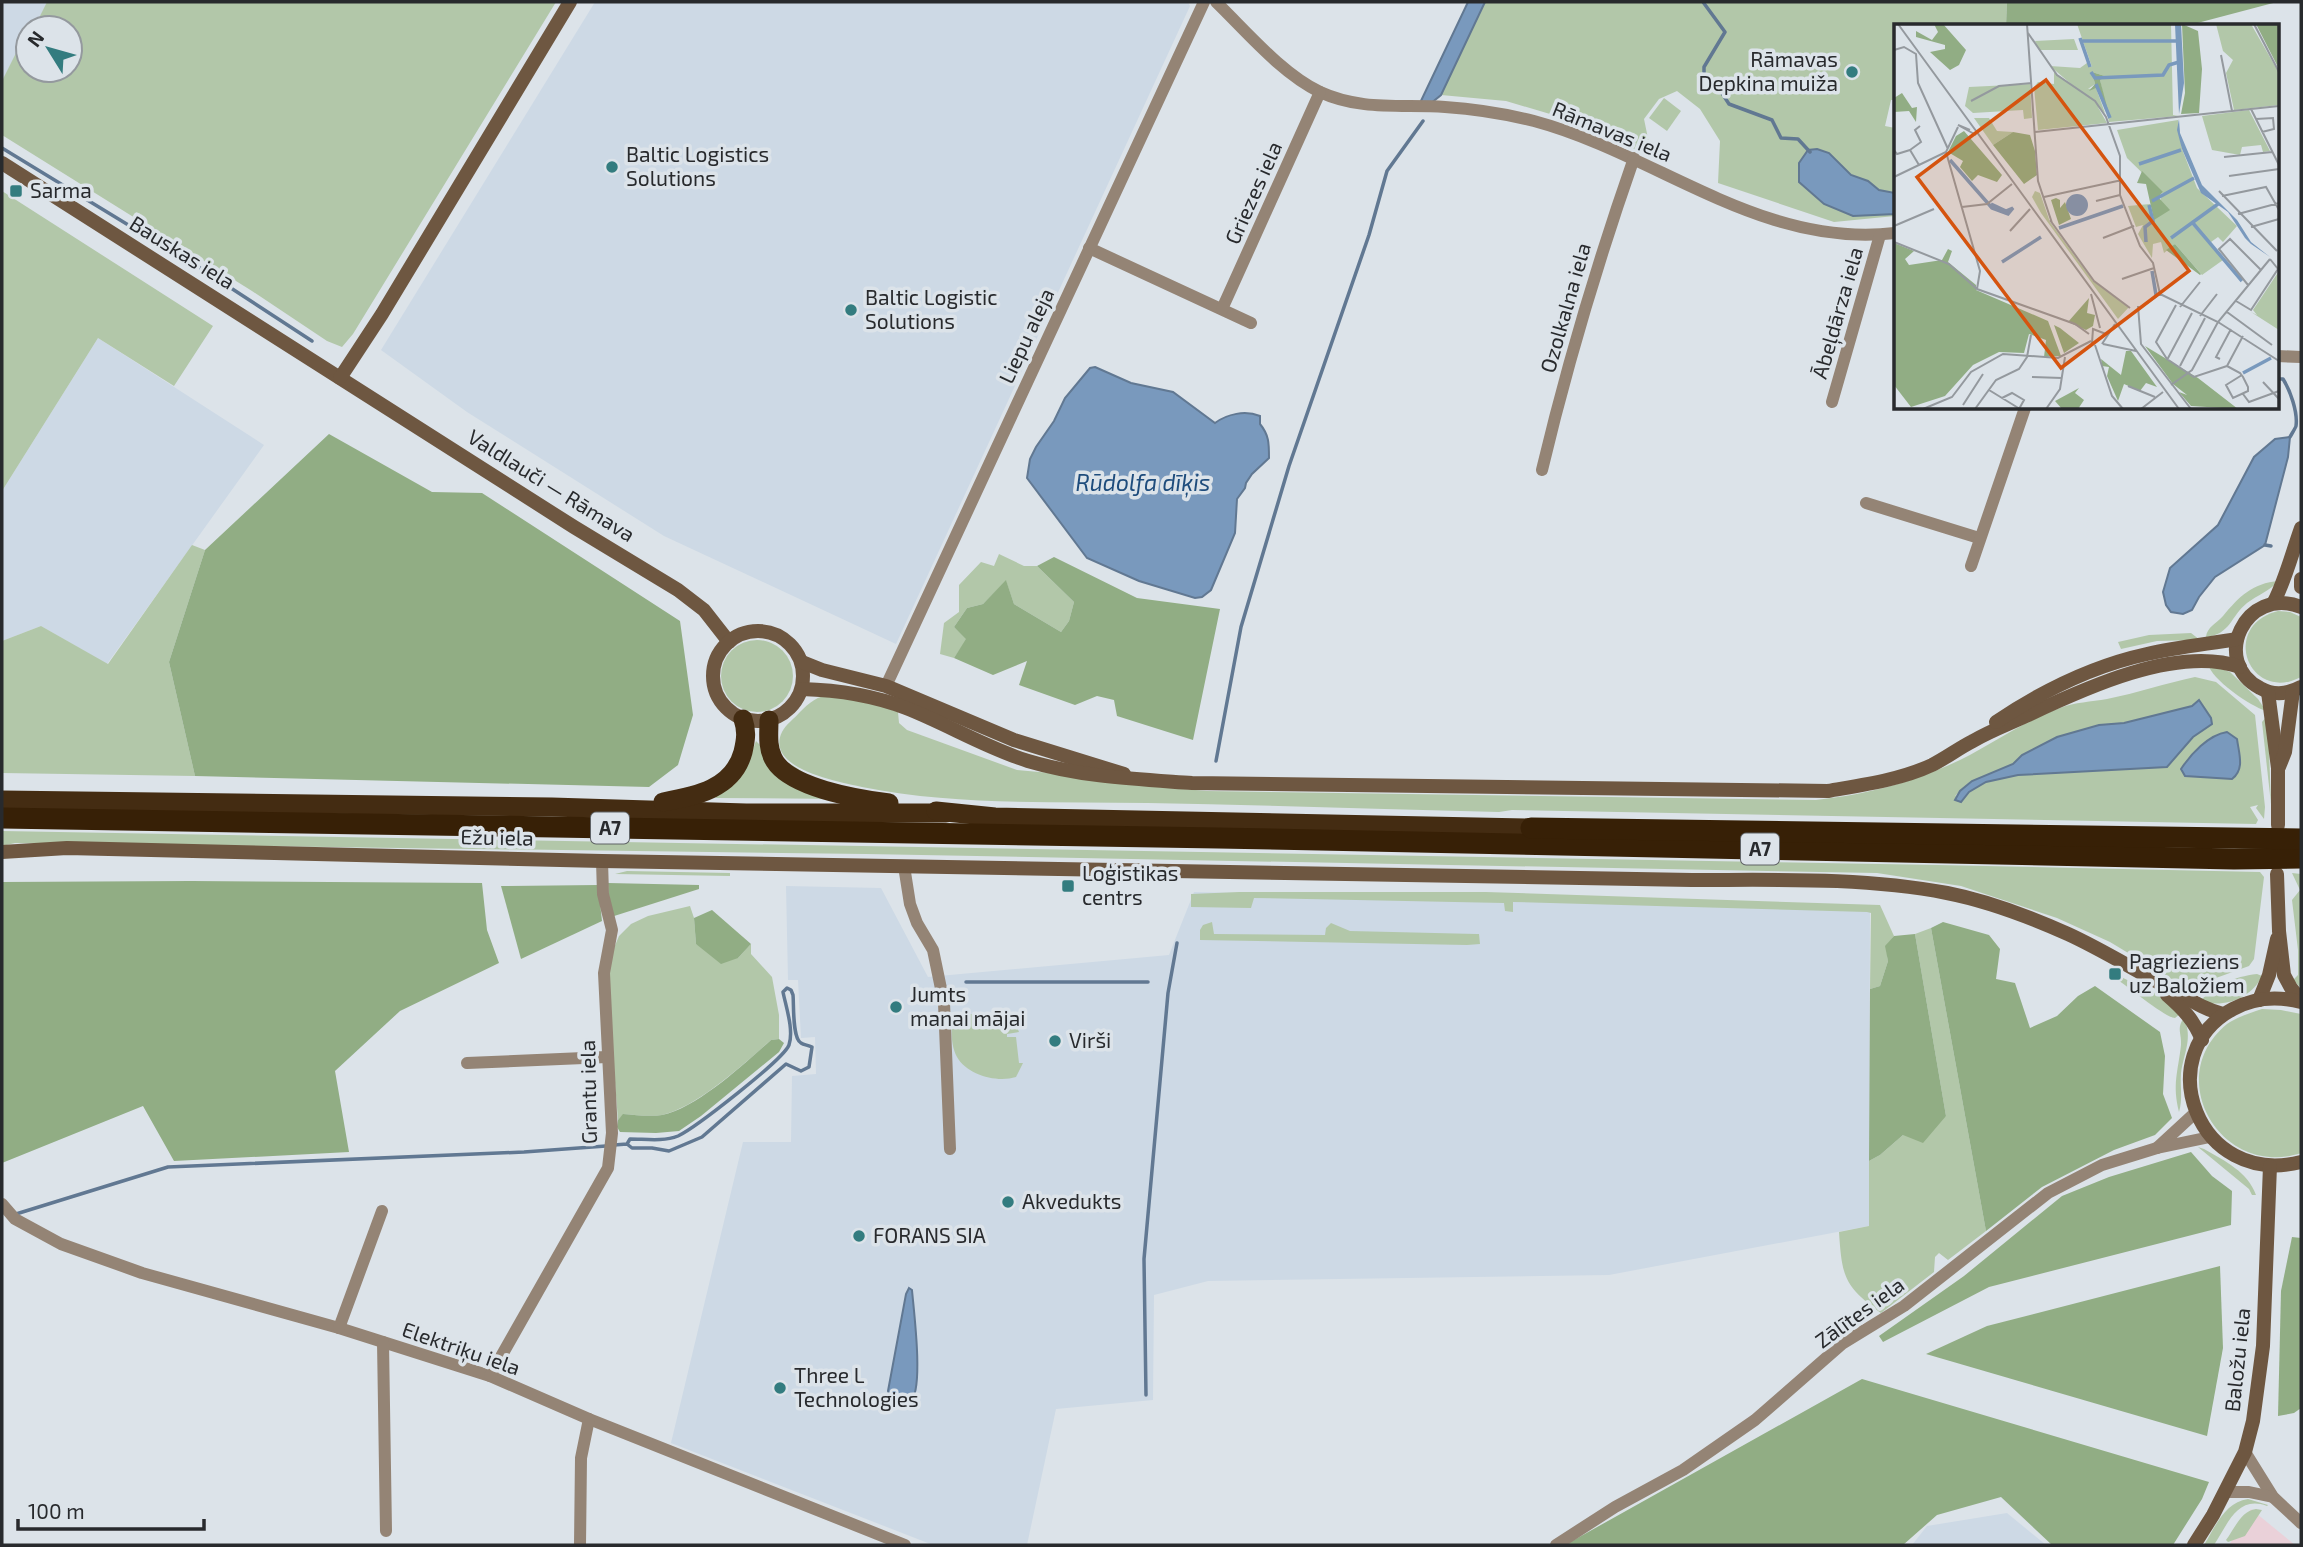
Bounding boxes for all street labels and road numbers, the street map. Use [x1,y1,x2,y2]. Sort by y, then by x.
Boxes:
street label: Rāmavas iela [1549,95,1676,166]
street label: Griezes iela [1219,137,1286,248]
street label: Bauskas iela [126,210,240,294]
street label: Ozolkalna iela [1534,240,1595,375]
street label: Ābeļdārza iela [1806,244,1869,382]
street label: Liepu aleja [993,284,1059,387]
street label: Valdlauči — Rāmava [464,423,640,546]
road number: A7 [591,813,629,844]
street label: Ežu iela [460,823,534,850]
road number: A7 [1741,834,1779,864]
street label: Grantu iela [574,1040,601,1144]
street label: Zālītes iela [1810,1271,1908,1352]
street label: Baložu iela [2219,1307,2254,1413]
street label: Elektriķu iela [399,1316,524,1381]

